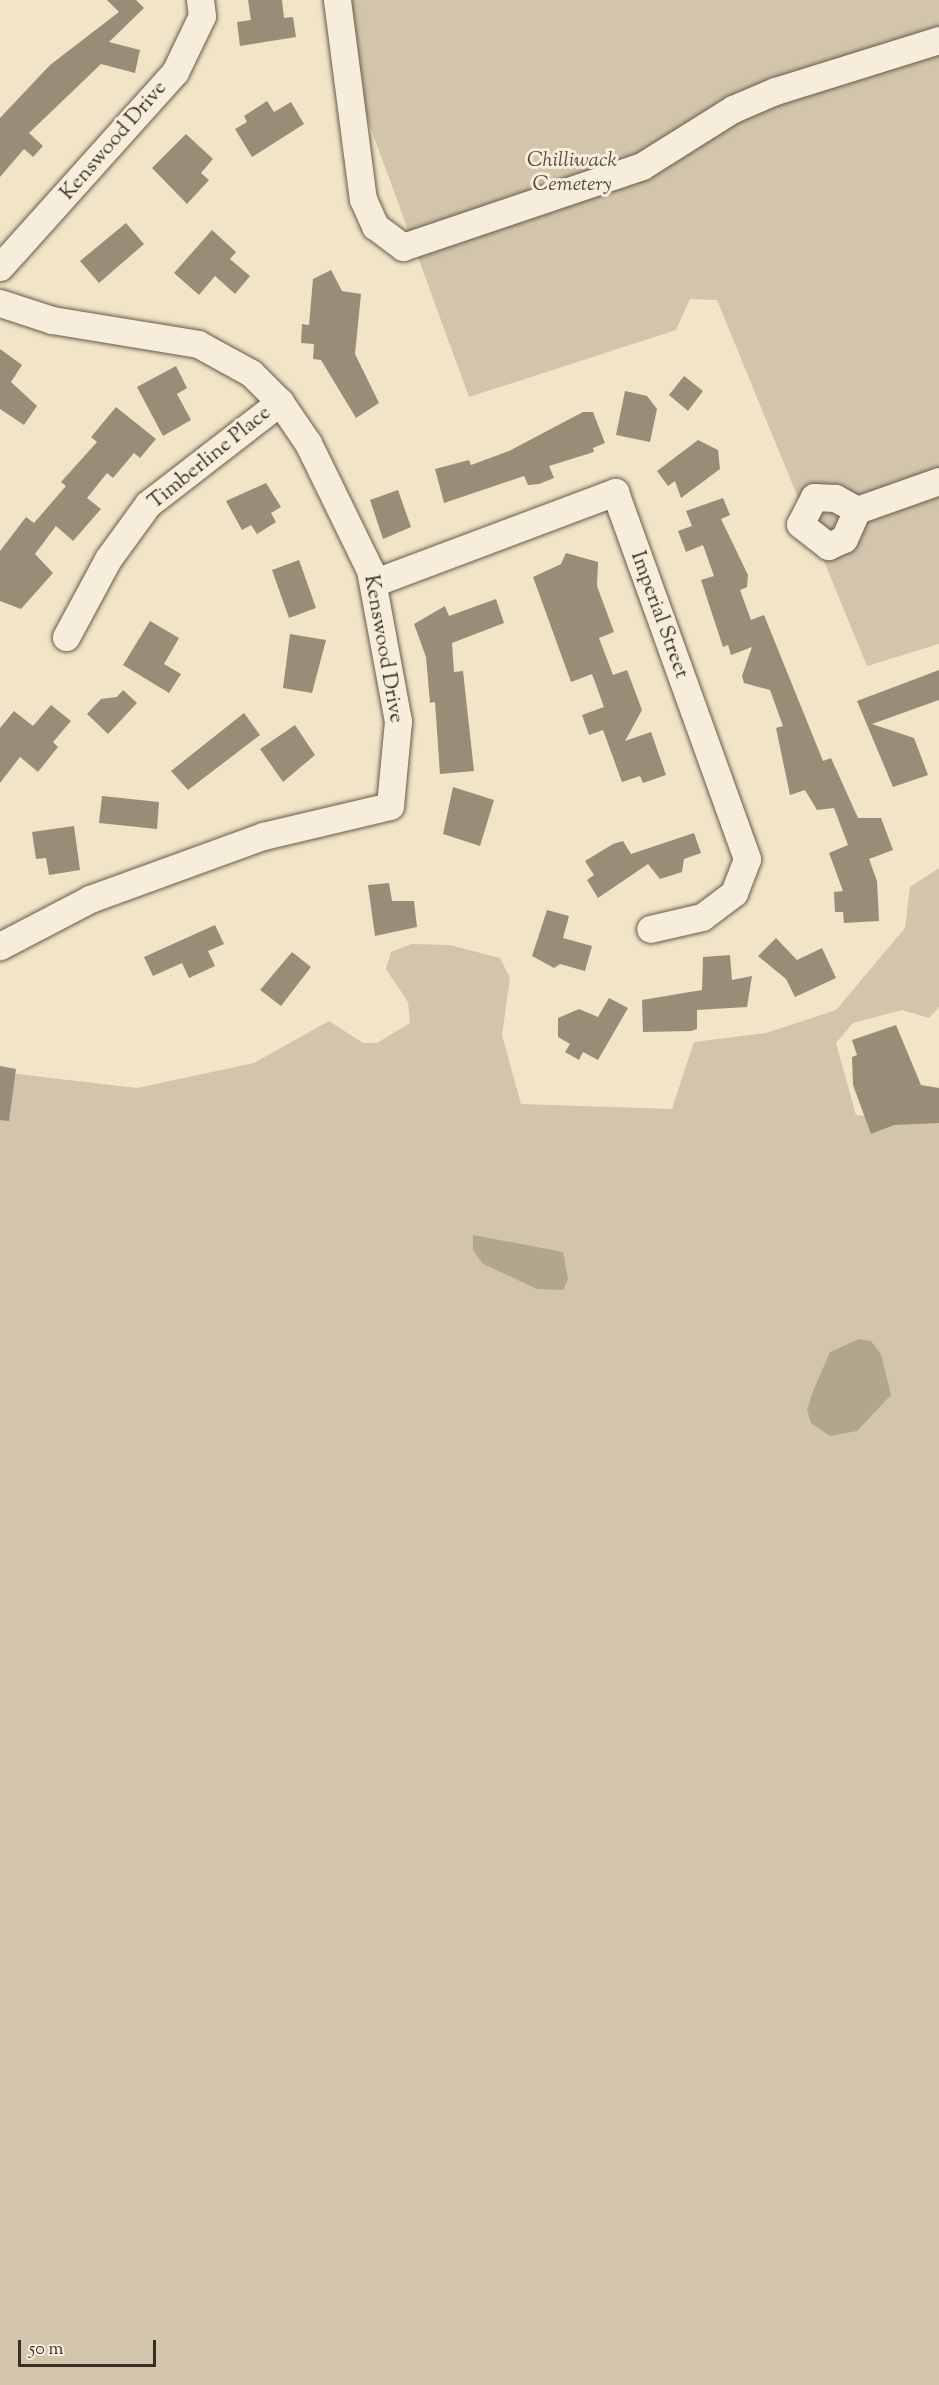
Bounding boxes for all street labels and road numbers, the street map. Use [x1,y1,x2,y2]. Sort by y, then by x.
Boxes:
street label: Kenswood Drive [55,76,173,206]
street label: Timberline Place [144,401,276,515]
street label: Imperial Street [624,548,694,682]
street label: Kenswood Drive [358,573,408,725]

